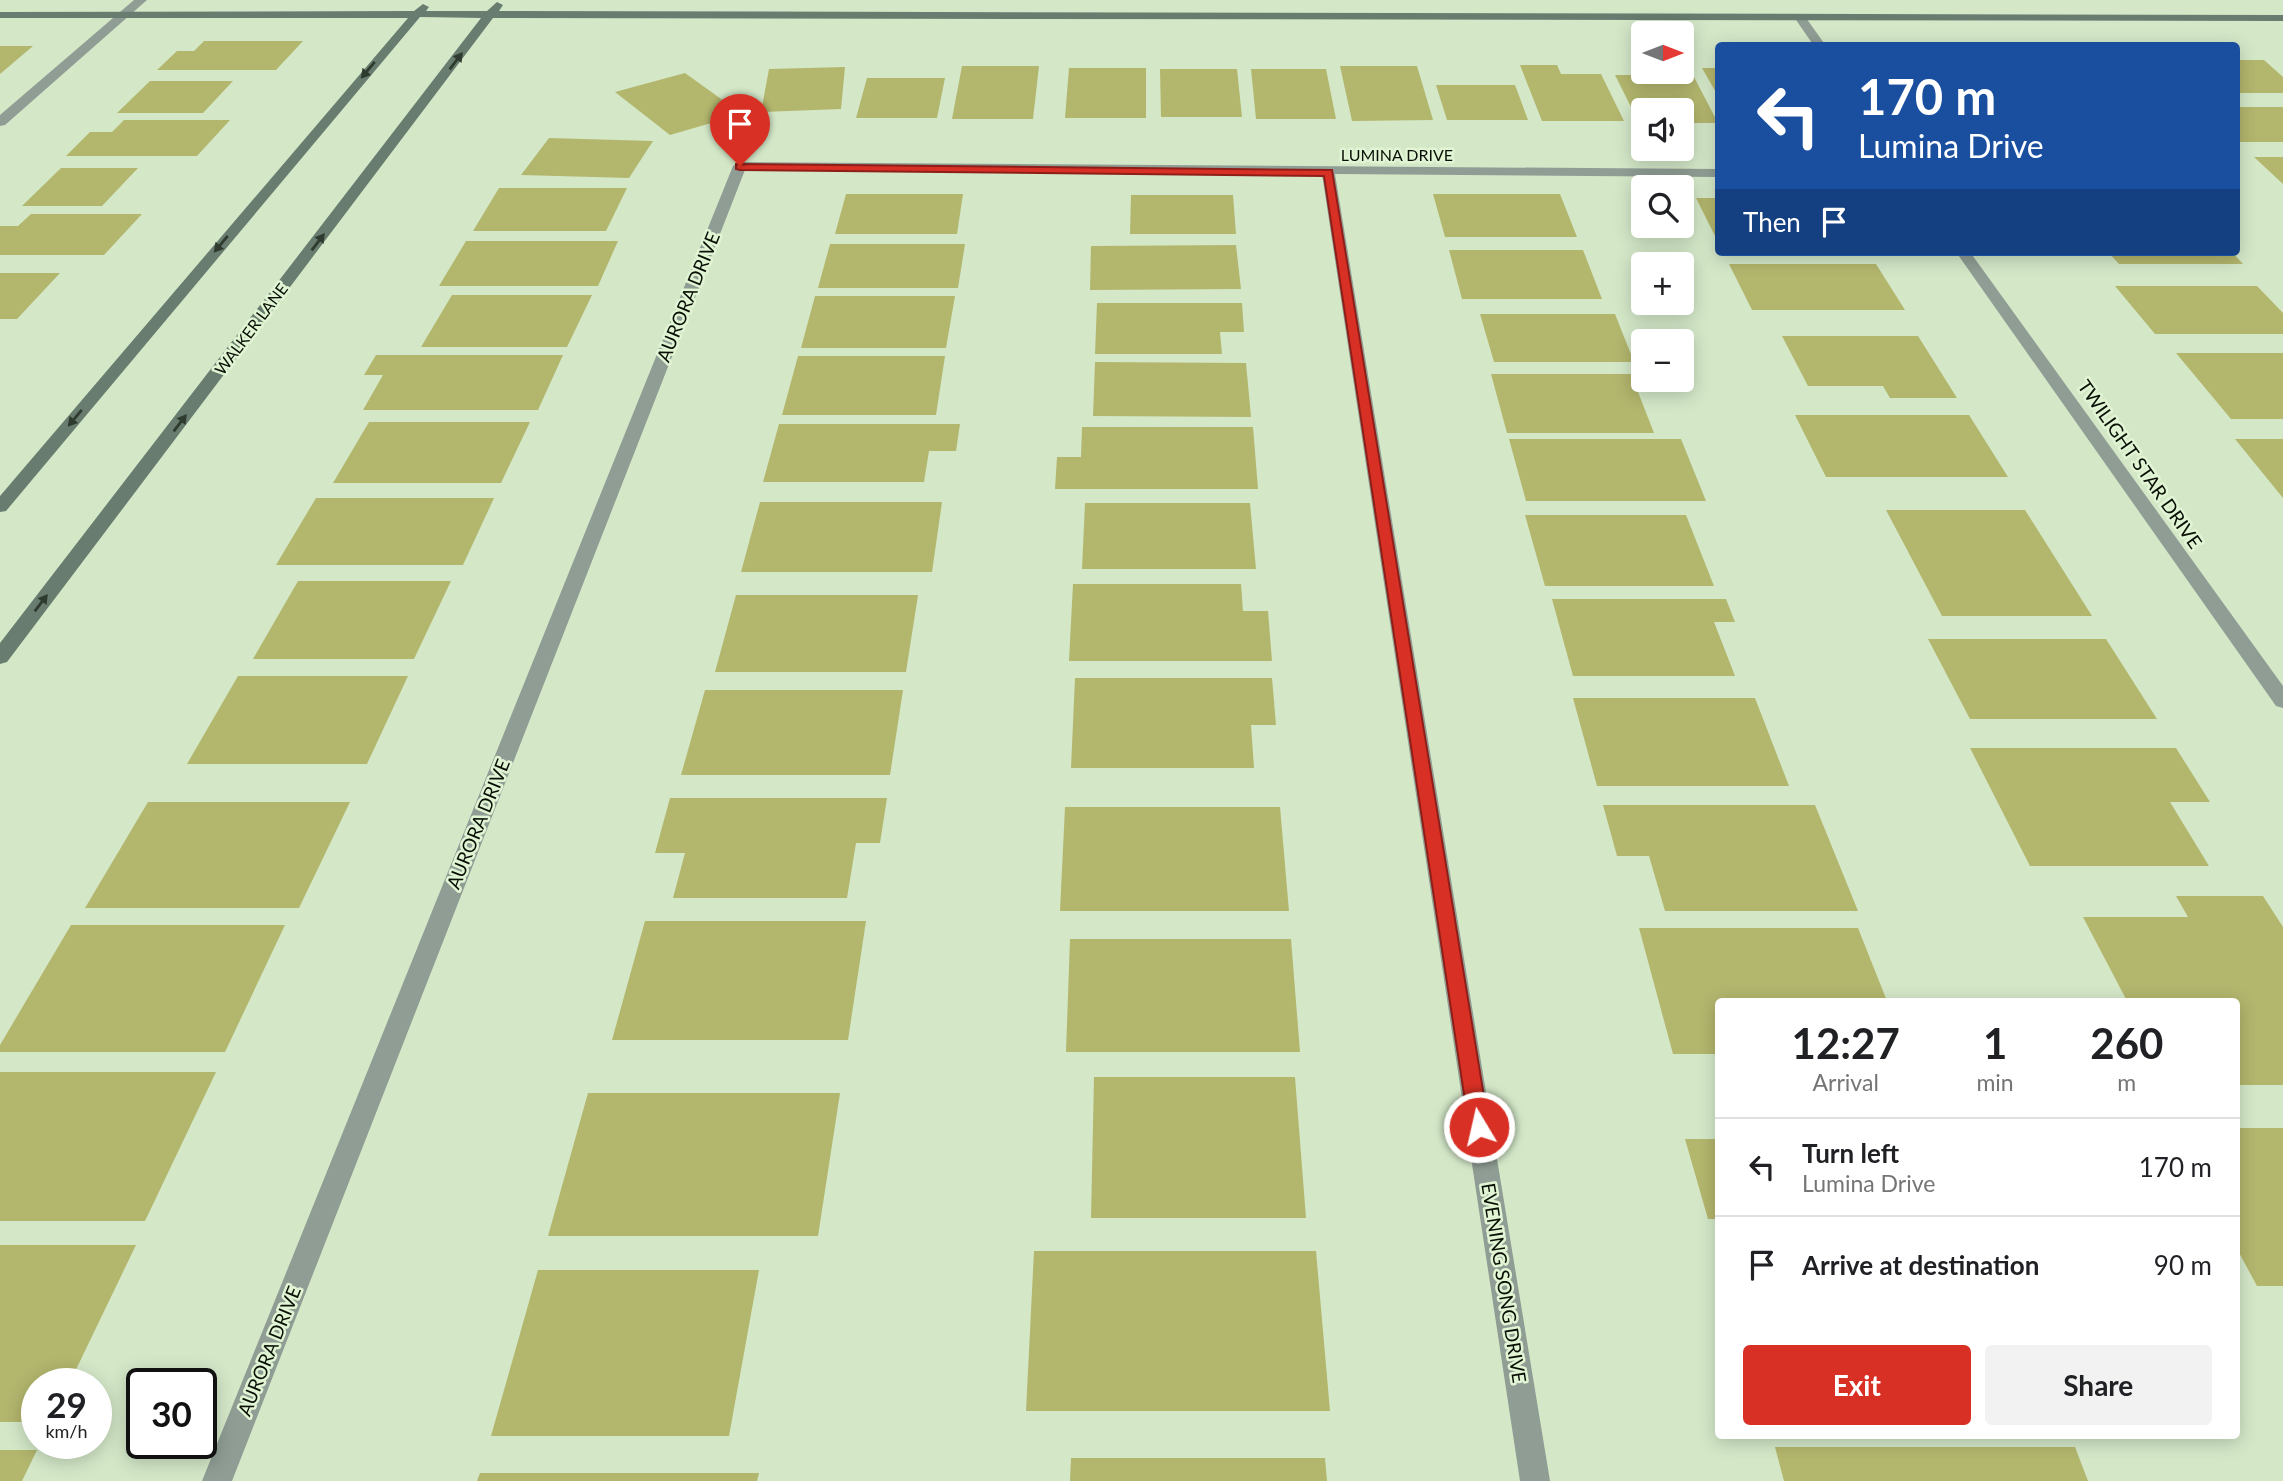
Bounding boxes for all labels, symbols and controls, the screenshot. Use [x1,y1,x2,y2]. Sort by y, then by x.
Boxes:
north arrow [1631,21,1694,84]
map controls [1631,21,1694,392]
one-way arrow [449,53,464,71]
one-way arrow [361,62,376,79]
text: 170 m [1858,67,1996,125]
icon: left [1743,70,1834,161]
pin [710,94,770,166]
button: sound [1631,98,1694,161]
icon: arrive [721,105,759,143]
text: Lumina Drive [1858,126,2044,165]
street label: LUMINA DRIVE [1341,145,1453,164]
button: search [1631,175,1694,238]
icon: arrive [1815,203,1853,241]
text: Then [1743,206,1801,238]
street label: AURORA DRIVE [651,229,724,365]
one-way arrow [311,233,325,251]
one-way arrow [214,236,229,253]
button: + [1631,252,1694,315]
street label: WALKER LANE [210,279,291,378]
button: − [1631,329,1694,392]
street label: TWILIGHT STAR DRIVE [2073,375,2207,552]
one-way arrow [68,410,83,427]
one-way arrow [172,414,187,432]
one-way arrow [34,595,49,613]
street label: AURORA DRIVE [441,756,514,892]
text: 12:27 [1792,1018,1900,1068]
text: 1 [1983,1018,2007,1068]
text: 260 [2090,1018,2163,1068]
text: Arrival [1813,1068,1879,1096]
text: min [1976,1068,2014,1096]
text: m [2117,1068,2136,1096]
position arrow [1442,1090,1516,1164]
text: Turn left [1802,1137,1899,1169]
icon: left [1743,1148,1781,1186]
text: 170 m [2139,1151,2212,1183]
text: Lumina Drive [1802,1169,1935,1197]
street label: EVENING SONG DRIVE [1477,1181,1532,1385]
icon: arrive [1743,1246,1781,1284]
text: Arrive at destination [1802,1249,2039,1281]
text: 90 m [2154,1249,2212,1281]
street label: AURORA DRIVE [232,1283,305,1419]
button: Exit [1743,1345,1971,1425]
button: Share [1985,1345,2212,1425]
speed limit sign: 30 [126,1368,217,1459]
text: 29 [46,1383,87,1425]
text: km/h [45,1420,88,1442]

